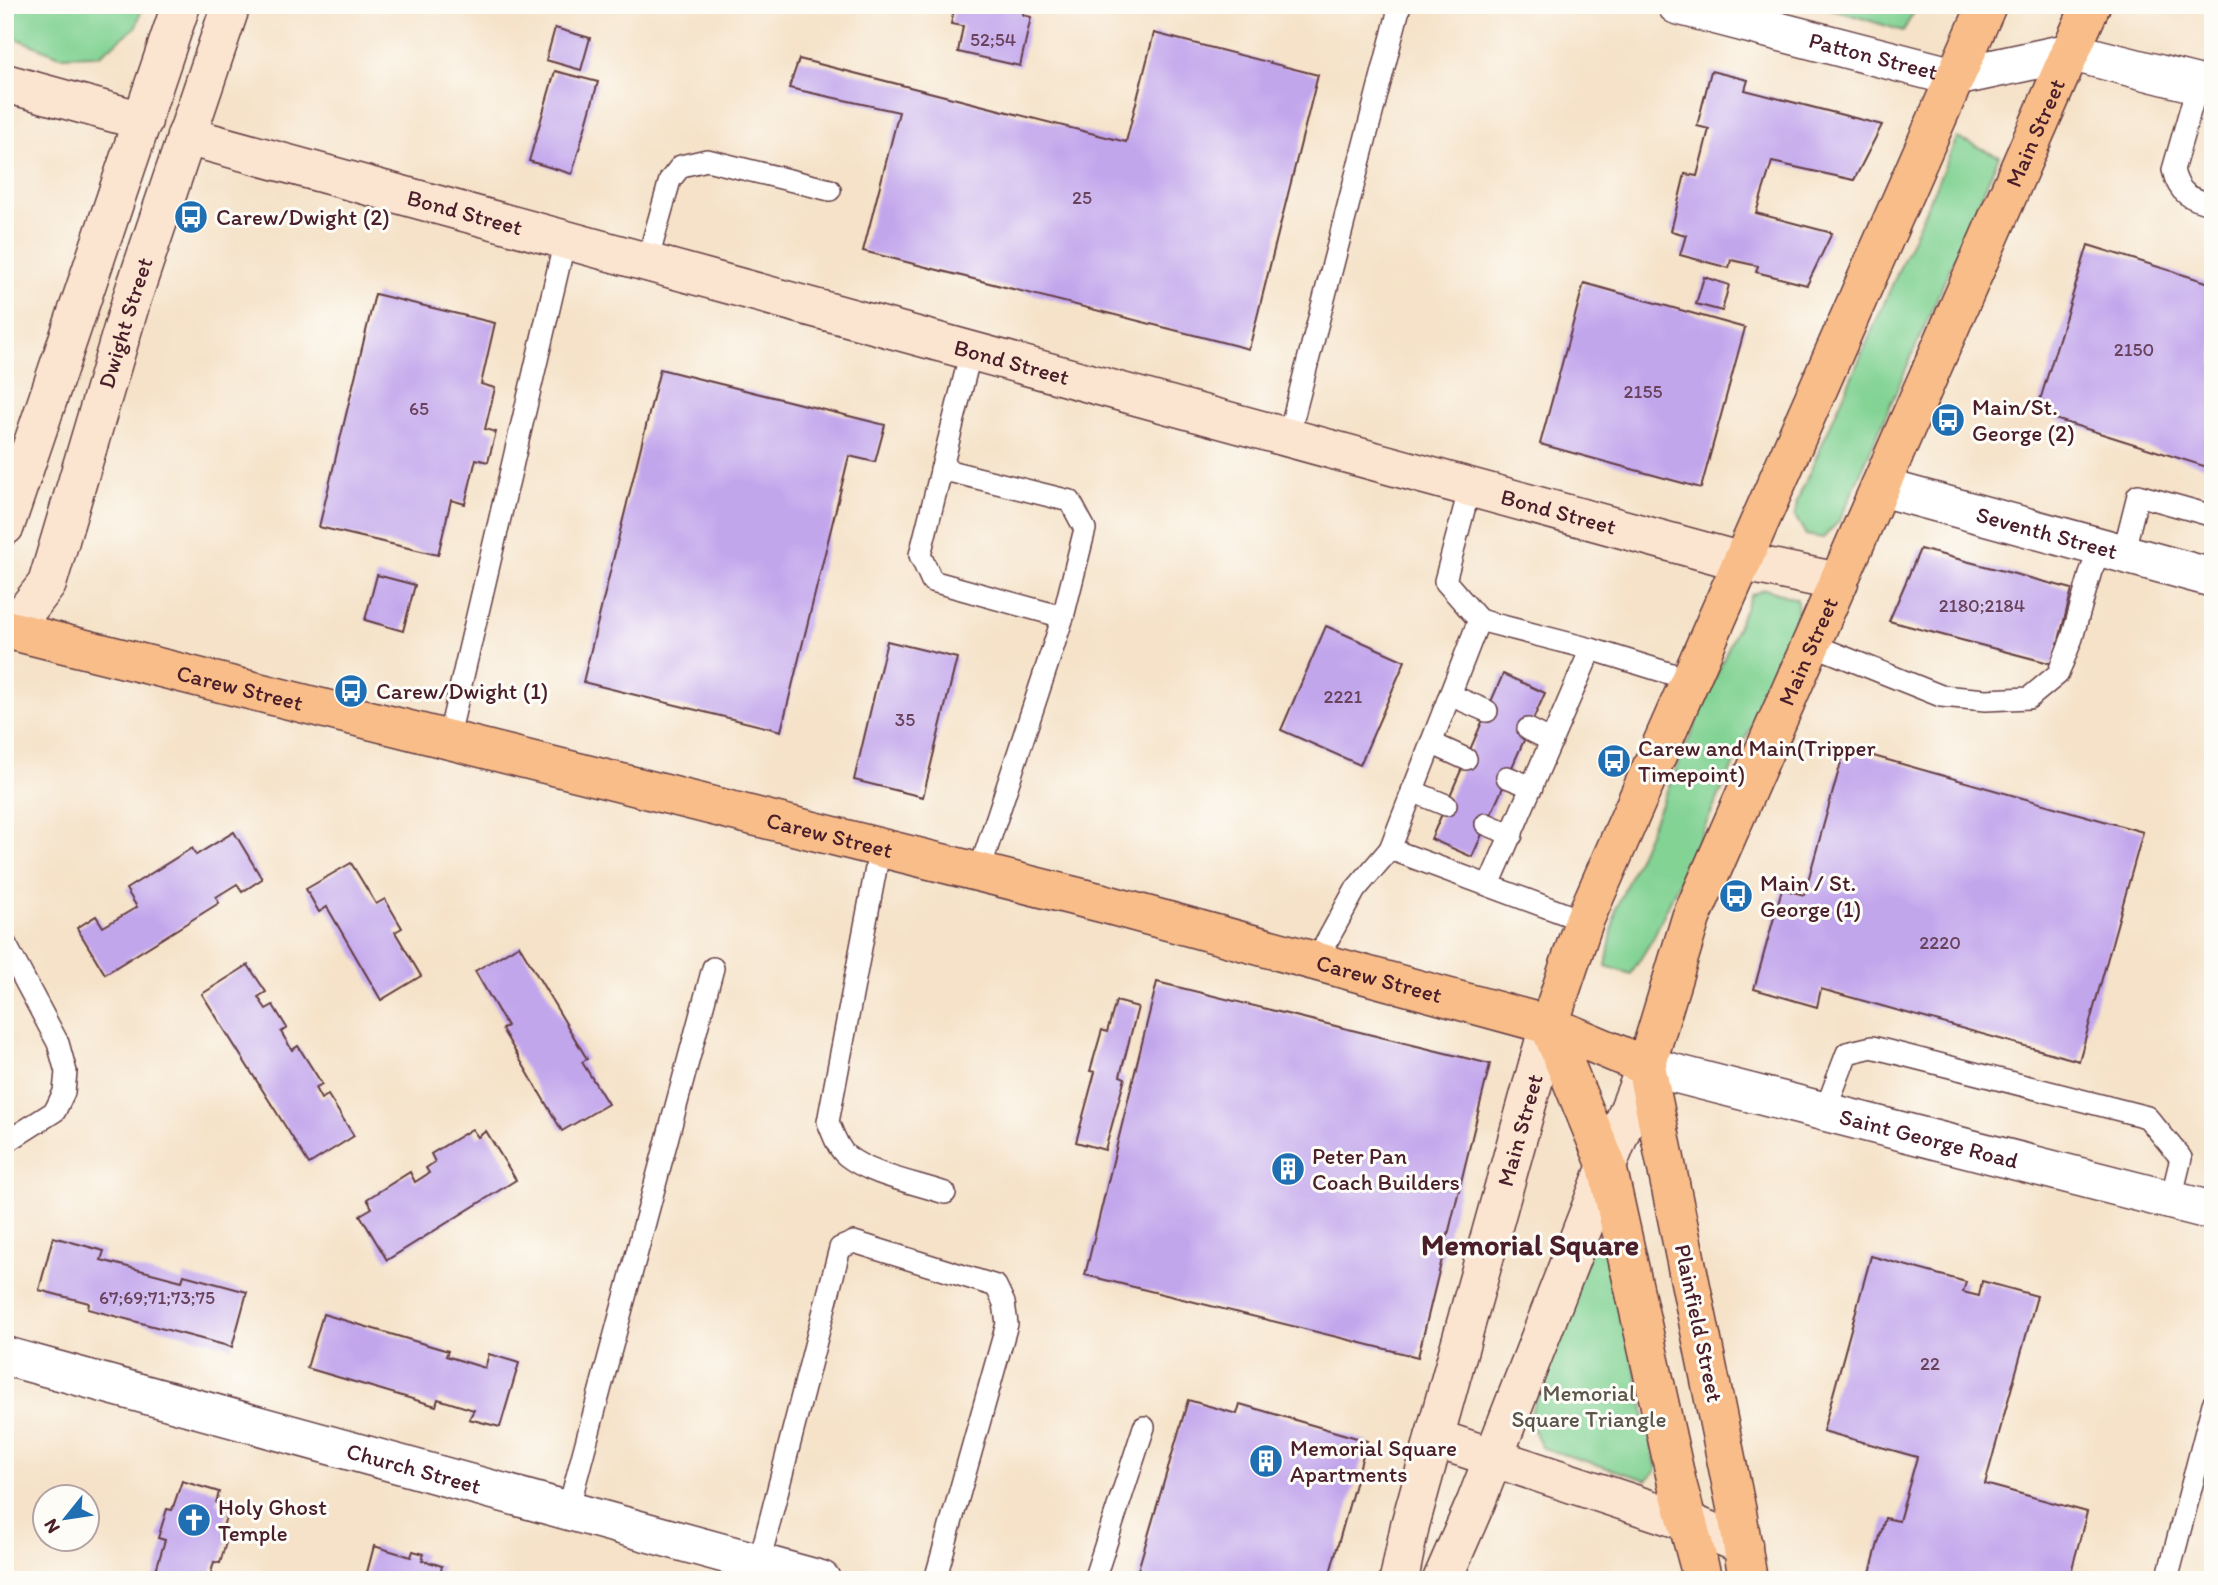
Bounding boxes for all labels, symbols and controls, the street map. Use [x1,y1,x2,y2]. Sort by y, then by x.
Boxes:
street label: Patton Street [1806,26,1941,86]
house number: 52;54 [970,28,1016,51]
street label: Main Street [1999,74,2071,191]
street label: Bond Street [404,183,526,241]
house number: 25 [1072,186,1092,209]
bus stop icon: Carew/Dwight (2) [172,198,210,236]
place label: Carew/Dwight (2) [216,203,390,231]
street label: Dwight Street [92,253,159,392]
street label: Bond Street [951,333,1073,391]
house number: 2150 [2114,338,2154,361]
house number: 2155 [1624,380,1662,403]
place label: Main/St. George (2) [1972,393,2075,447]
house number: 65 [409,397,429,420]
bus stop icon: Main/St. George (2) [1929,401,1967,439]
street label: Bond Street [1498,482,1620,541]
street label: Seventh Street [1973,500,2121,565]
street label: Main Street [1772,593,1844,710]
house number: 2180;2184 [1939,594,2025,617]
street label: Carew Street [174,658,306,717]
bus stop icon: Carew/Dwight (1) [332,672,370,710]
place label: Carew/Dwight (1) [376,677,548,705]
house number: 2221 [1324,685,1363,708]
house number: 35 [895,708,915,731]
place label: Carew and Main(Tripper Timepoint) [1638,734,1876,788]
bus stop icon: Carew and Main(Tripper Timepoint) [1595,742,1633,780]
street label: Carew Street [764,806,896,864]
place label: Main / St. George (1) [1760,869,1861,923]
bus stop icon: Main / St. George (1) [1717,877,1755,915]
house number: 2220 [1919,931,1961,954]
street label: Carew Street [1313,948,1446,1009]
street label: Main Street [1491,1071,1549,1189]
street label: Saint George Road [1837,1102,2021,1175]
place label: Peter Pan Coach Builders [1312,1142,1460,1196]
building icon: Peter Pan Coach Builders [1269,1150,1307,1188]
district label: Memorial Square [1421,1226,1639,1263]
street label: Plainfield Street [1669,1241,1729,1405]
house number: 67;69;71;73;75 [99,1286,215,1309]
house number: 22 [1920,1352,1940,1375]
park label: Memorial Square Triangle [1511,1379,1667,1433]
place label: Memorial Square Apartments [1290,1434,1457,1488]
street label: Church Street [344,1436,484,1500]
building icon: Memorial Square Apartments [1247,1442,1285,1480]
north arrow [32,1484,102,1554]
place label: Holy Ghost Temple [218,1493,327,1547]
church icon: Holy Ghost Temple [175,1501,213,1539]
text: N [39,1515,65,1538]

